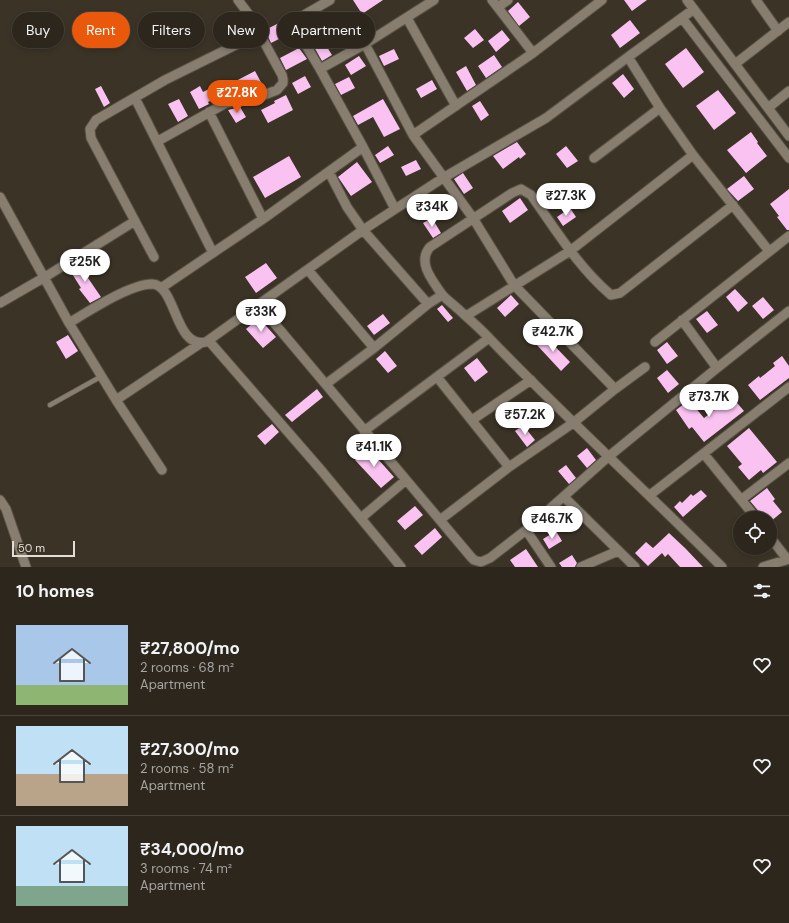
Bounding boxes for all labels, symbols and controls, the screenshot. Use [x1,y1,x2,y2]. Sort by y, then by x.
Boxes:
chip: Buy [12,12,64,48]
chip: Rent [72,12,130,48]
chip: Filters [138,12,205,48]
chip: New [213,12,269,48]
chip: Apartment [277,12,375,48]
pin: ₹27.8K [204,80,270,114]
text: ₹27.8K [216,84,258,101]
pin: ₹27.3K [533,183,599,217]
text: ₹27.3K [545,187,587,204]
pin: ₹34K [408,194,456,228]
text: ₹34K [416,198,448,215]
pin: ₹25K [61,249,109,283]
text: ₹25K [69,253,101,270]
pin: ₹33K [237,299,285,333]
text: ₹33K [245,303,277,320]
pin: ₹42.7K [520,319,586,353]
text: ₹42.7K [532,323,574,340]
pin: ₹73.7K [676,384,742,418]
text: ₹73.7K [688,388,730,405]
pin: ₹57.2K [492,402,558,436]
text: ₹57.2K [504,406,546,423]
pin: ₹41.1K [341,434,407,468]
text: ₹41.1K [355,438,393,455]
pin: ₹46.7K [519,506,585,540]
text: ₹46.7K [531,510,573,527]
map controls [733,511,777,555]
button: locate [733,511,777,555]
scale bar [12,539,75,558]
text: 50 m [18,541,45,555]
text: 10 homes [16,580,94,602]
icon: filters [751,580,773,602]
text: ₹27,800/mo [140,637,240,659]
icon: home [48,641,96,689]
icon: heart [751,654,773,676]
text: 2 rooms · 68 m² [140,659,234,676]
text: Apartment [140,676,205,693]
text: ₹27,300/mo [140,738,239,760]
icon: home [48,742,96,790]
icon: heart [751,755,773,777]
text: 2 rooms · 58 m² [140,760,234,777]
text: Apartment [140,777,205,794]
text: ₹34,000/mo [140,838,244,860]
icon: home [48,842,96,890]
icon: heart [751,855,773,877]
text: 3 rooms · 74 m² [140,860,232,877]
text: Apartment [140,877,205,894]

